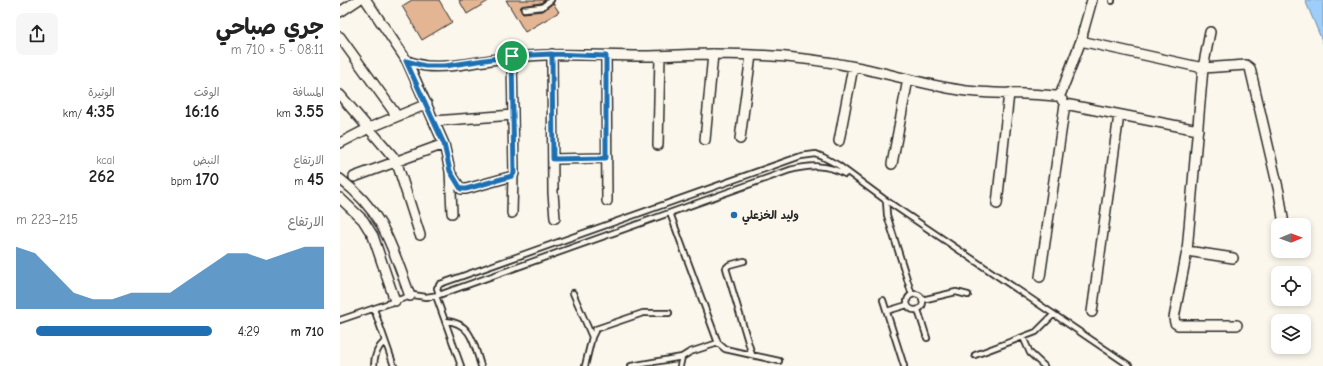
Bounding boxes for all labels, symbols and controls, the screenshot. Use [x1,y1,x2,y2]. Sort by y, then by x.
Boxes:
button: share [16,13,58,55]
text: جري صباحي [216,14,324,40]
pin [495,39,529,73]
text: 08:11 · 5 × 710 m [231,42,324,57]
icon: arrive [501,45,523,67]
text: الوتيرة [88,86,115,99]
text: الوقت [194,86,219,99]
text: المسافة [293,86,324,99]
text: 4:35 [86,102,115,121]
text: 16:16 [185,102,219,121]
text: 3.55 [294,102,324,121]
text: /km [63,107,86,120]
text: km [276,107,294,120]
text: kcal [96,154,115,167]
text: النبض [193,154,219,167]
text: الارتفاع [293,154,324,167]
text: 262 [89,167,115,186]
text: 170 [195,170,219,189]
text: 45 [307,170,324,189]
text: bpm [171,175,195,188]
text: m [294,175,307,188]
place label: وليد الخزعلي [742,209,799,225]
marker: وليد الخزعلي [729,210,739,220]
text: 215–223 m [16,212,78,227]
text: الارتفاع [288,214,324,229]
north arrow [1271,218,1311,258]
map controls [1271,218,1311,354]
button: locate [1271,266,1311,306]
button: layers [1271,314,1311,354]
text: 4:29 [238,324,260,339]
text: 710 m [291,324,324,339]

